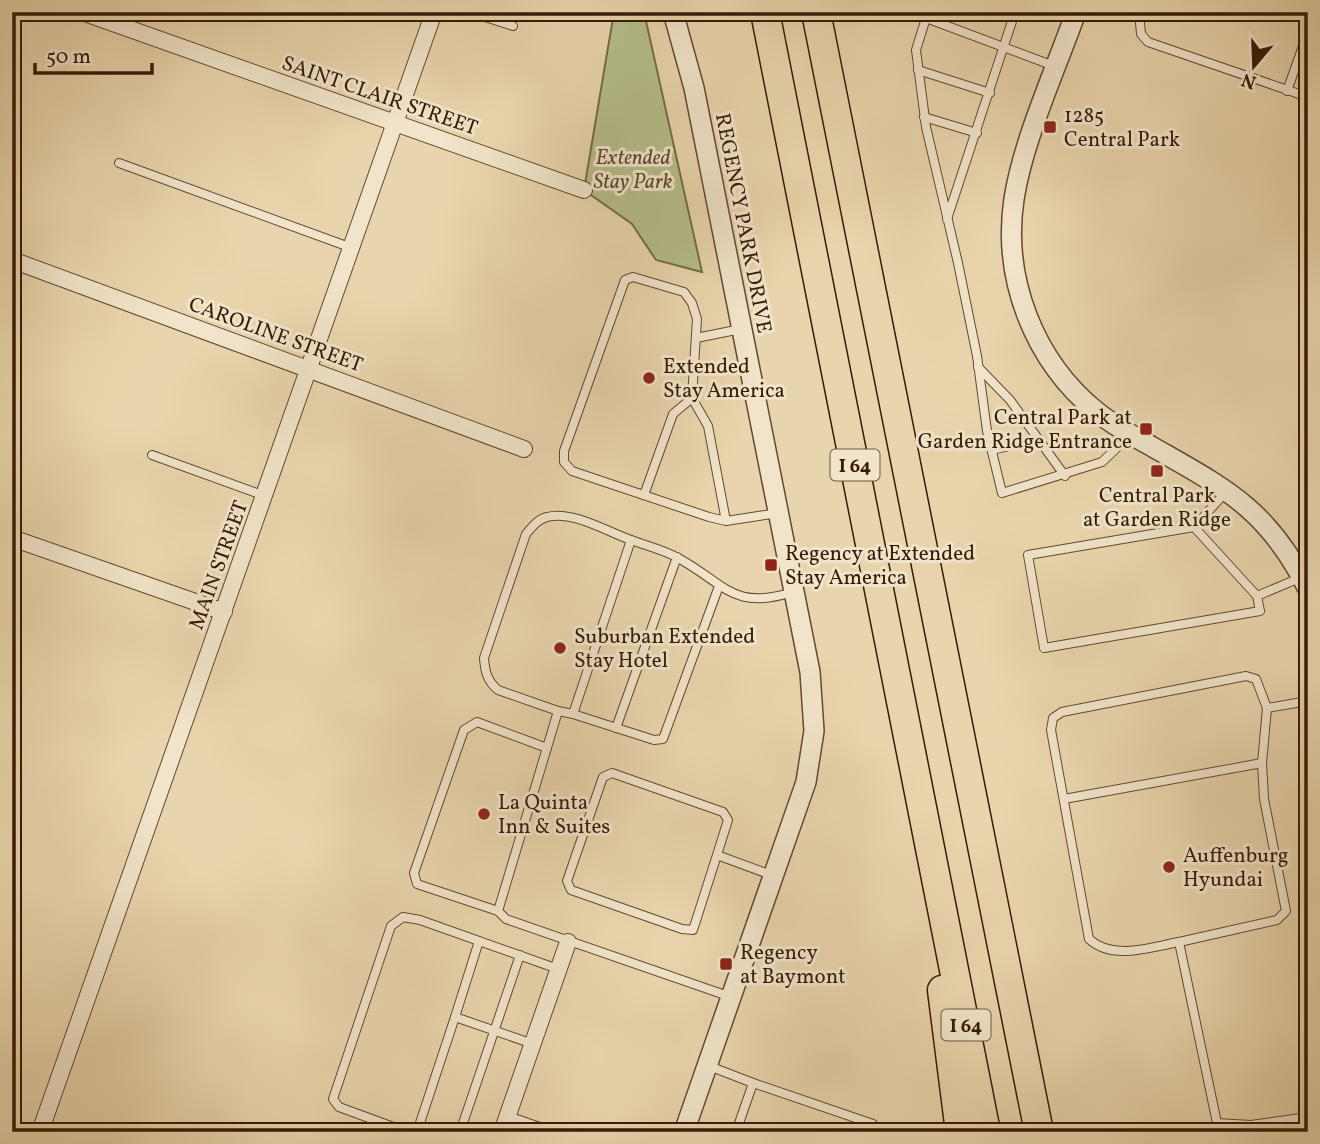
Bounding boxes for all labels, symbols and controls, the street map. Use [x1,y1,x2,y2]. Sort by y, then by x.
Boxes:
scale bar [35,32,152,76]
north arrow [1218,32,1288,102]
text: 50 m [46,43,91,72]
street label: SAINT CLAIR STREET [278,49,481,144]
text: N [1238,66,1260,95]
place label: 1285 Central Park [1064,102,1181,155]
street label: REGENCY PARK DRIVE [707,111,778,336]
marker: 1285 Central Park [1042,119,1058,135]
park label: Extended Stay Park [593,144,673,197]
street label: CAROLINE STREET [184,290,367,380]
place label: Extended Stay America [663,353,785,406]
marker: Extended Stay America [641,370,657,386]
place label: Central Park at Garden Ridge Entrance [918,404,1132,457]
marker: Central Park at Garden Ridge Entrance [1138,421,1154,437]
road number: I 64 [830,450,880,480]
marker: Central Park at Garden Ridge [1149,463,1165,479]
place label: Central Park at Garden Ridge [1083,482,1231,535]
street label: MAIN STREET [183,497,256,634]
place label: Regency at Extended Stay America [785,540,975,593]
marker: Regency at Extended Stay America [763,557,779,573]
place label: Suburban Extended Stay Hotel [574,623,755,676]
marker: Suburban Extended Stay Hotel [552,640,568,656]
place label: La Quinta Inn & Suites [498,789,610,842]
marker: La Quinta Inn & Suites [476,806,492,822]
place label: Auffenburg Hyundai [1183,842,1289,895]
marker: Auffenburg Hyundai [1161,859,1177,875]
place label: Regency at Baymont [740,939,846,992]
marker: Regency at Baymont [718,956,734,972]
road number: I 64 [942,1009,990,1040]

